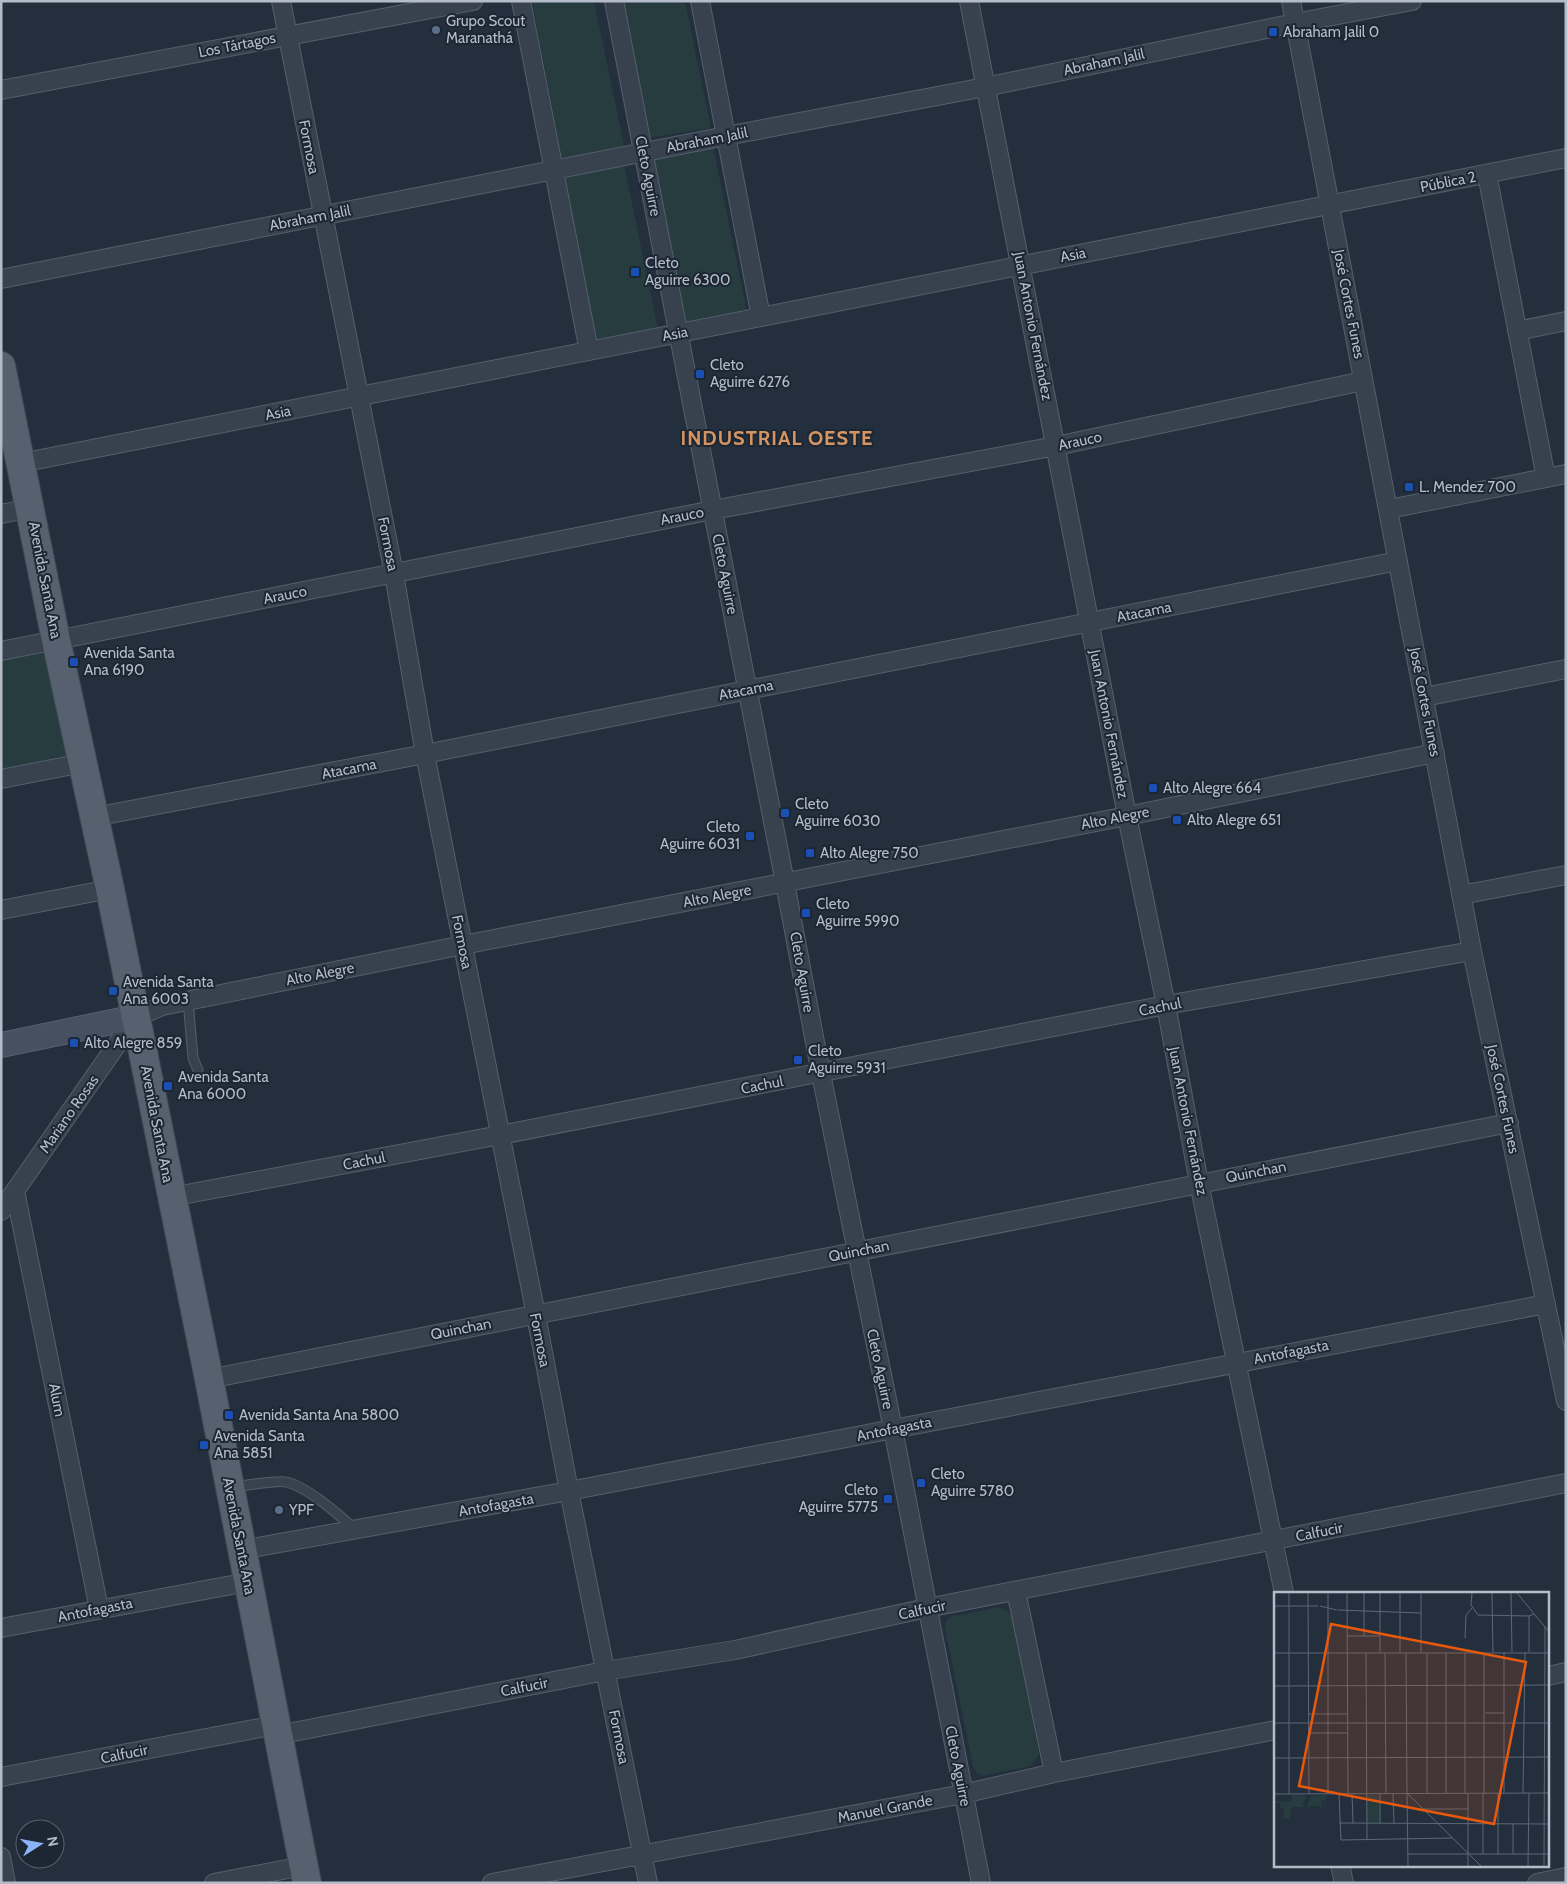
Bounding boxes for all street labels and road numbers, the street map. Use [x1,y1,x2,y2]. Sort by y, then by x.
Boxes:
street label: Los Tártagos [197,29,277,61]
street label: Abraham Jalil [1062,45,1147,79]
street label: Formosa [295,118,323,176]
street label: Abraham Jalil [665,123,750,157]
street label: Cleto Aguirre [631,134,665,218]
street label: Pública 2 [1418,168,1478,196]
street label: Abraham Jalil [268,201,353,235]
street label: Asia [1059,244,1088,266]
street label: José Cortes Funes [1329,247,1368,360]
street label: Juan Antonio Fernández [1010,249,1056,402]
street label: Asia [661,323,690,345]
street label: Asia [264,402,293,424]
street label: Arauco [1057,428,1103,454]
street label: Arauco [659,503,705,529]
street label: Formosa [374,515,402,573]
street label: Avenida Santa Ana [25,520,65,641]
street label: Cleto Aguirre [708,532,742,616]
street label: Arauco [262,582,308,608]
street label: Atacama [1115,598,1174,626]
street label: José Cortes Funes [1405,645,1444,758]
street label: Juan Antonio Fernández [1086,647,1132,800]
street label: Atacama [717,676,776,704]
street label: Atacama [320,755,379,783]
street label: Alto Alegre [1079,803,1151,833]
street label: Alto Alegre [681,881,753,911]
street label: Formosa [448,913,476,971]
street label: Cleto Aguirre [786,930,818,1014]
street label: Alto Alegre [284,959,356,989]
street label: Cachul [1137,994,1183,1020]
street label: José Cortes Funes [1482,1042,1523,1155]
street label: Juan Antonio Fernández [1165,1044,1211,1197]
street label: Avenida Santa Ana [137,1064,177,1185]
street label: Mariano Rosas [36,1072,102,1156]
street label: Cachul [739,1072,785,1098]
street label: Cachul [341,1148,387,1174]
street label: Quinchan [1224,1157,1288,1187]
street label: Quinchan [827,1236,891,1266]
street label: Formosa [526,1311,554,1369]
street label: Quinchan [429,1314,493,1344]
street label: Cleto Aguirre [863,1327,897,1411]
street label: Antofagasta [1252,1336,1331,1368]
street label: Alum [45,1382,69,1418]
street label: Antofagasta [855,1413,934,1445]
street label: Avenida Santa Ana [219,1476,259,1597]
street label: Antofagasta [457,1489,536,1520]
street label: Calfucir [1294,1519,1344,1545]
street label: Antofagasta [56,1594,135,1626]
street label: Calfucir [897,1596,947,1624]
street label: Calfucir [499,1674,549,1700]
street label: Formosa [605,1708,633,1766]
street label: Cleto Aguirre [941,1724,975,1808]
street label: Calfucir [99,1741,149,1767]
street label: Manuel Grande [836,1791,934,1827]

